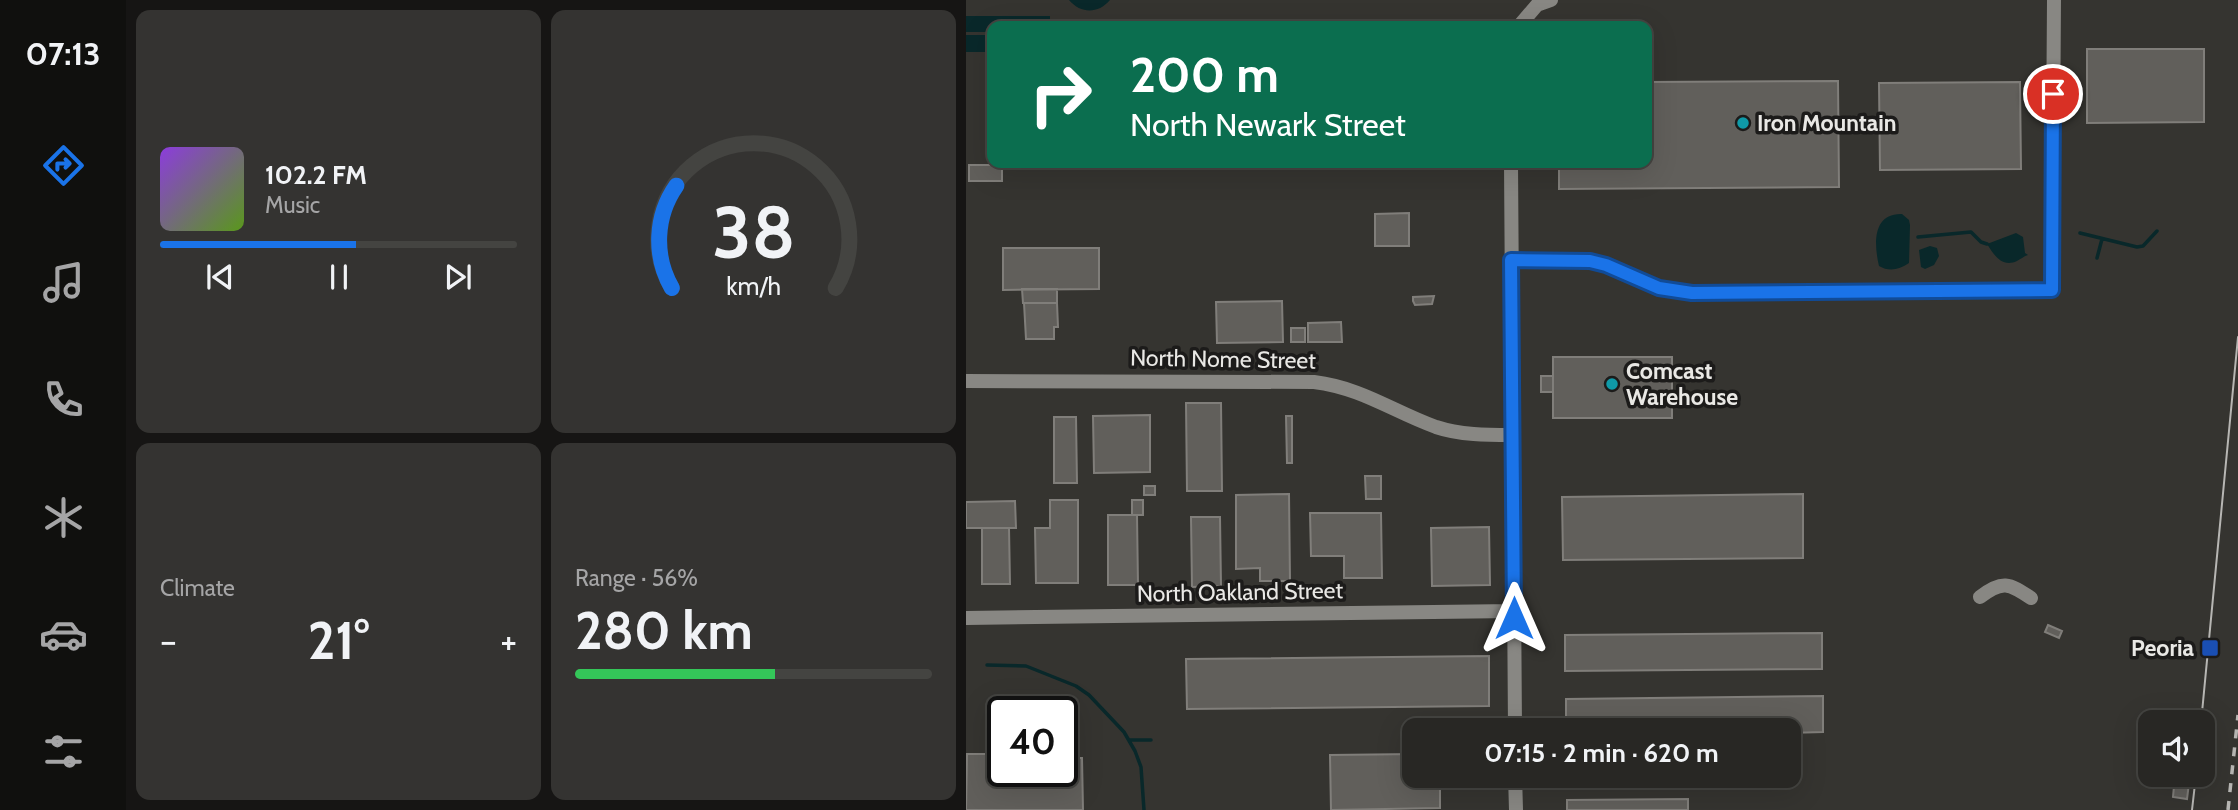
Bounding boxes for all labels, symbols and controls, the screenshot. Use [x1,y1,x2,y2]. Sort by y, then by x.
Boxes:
text: 07:13 [25,34,101,73]
text: 200 m [1130,45,1279,104]
icon: right [1015,49,1106,140]
pin [2023,64,2083,124]
icon: arrive [2034,75,2072,113]
text: North Newark Street [1130,105,1406,144]
place label: Iron Mountain [1757,109,1896,137]
marker: Iron Mountain [1735,115,1751,131]
icon: directions [39,141,88,190]
text: 102.2 FM [265,159,367,191]
text: 38 [712,188,795,276]
text: Music [265,191,320,219]
icon: music [39,258,88,307]
icon: previous [201,258,239,296]
icon: pause [320,258,358,296]
icon: next [439,258,477,296]
text: km/h [726,271,781,301]
street label: North Nome Street [1130,343,1316,375]
place label: Comcast Warehouse [1626,357,1738,411]
icon: phone [39,375,88,424]
marker: Comcast Warehouse [1604,376,1620,392]
icon: climate [39,493,88,542]
text: Range · 56% [575,564,698,592]
text: Climate [160,574,235,602]
street label: North Oakland Street [1137,576,1344,608]
position arrow [1477,581,1551,655]
text: 280 km [575,599,753,662]
text: 21° [308,609,369,672]
icon: car [39,610,88,659]
text: − [160,617,177,664]
text: + [500,617,517,664]
place label: Peoria [2131,634,2195,662]
marker: Peoria [2200,638,2220,658]
speed limit sign: 40 [987,696,1078,787]
map controls [2138,710,2215,787]
button: sound [2138,710,2215,787]
icon: filters [39,727,88,776]
text: 07:15 · 2 min · 620 m [1484,737,1719,769]

